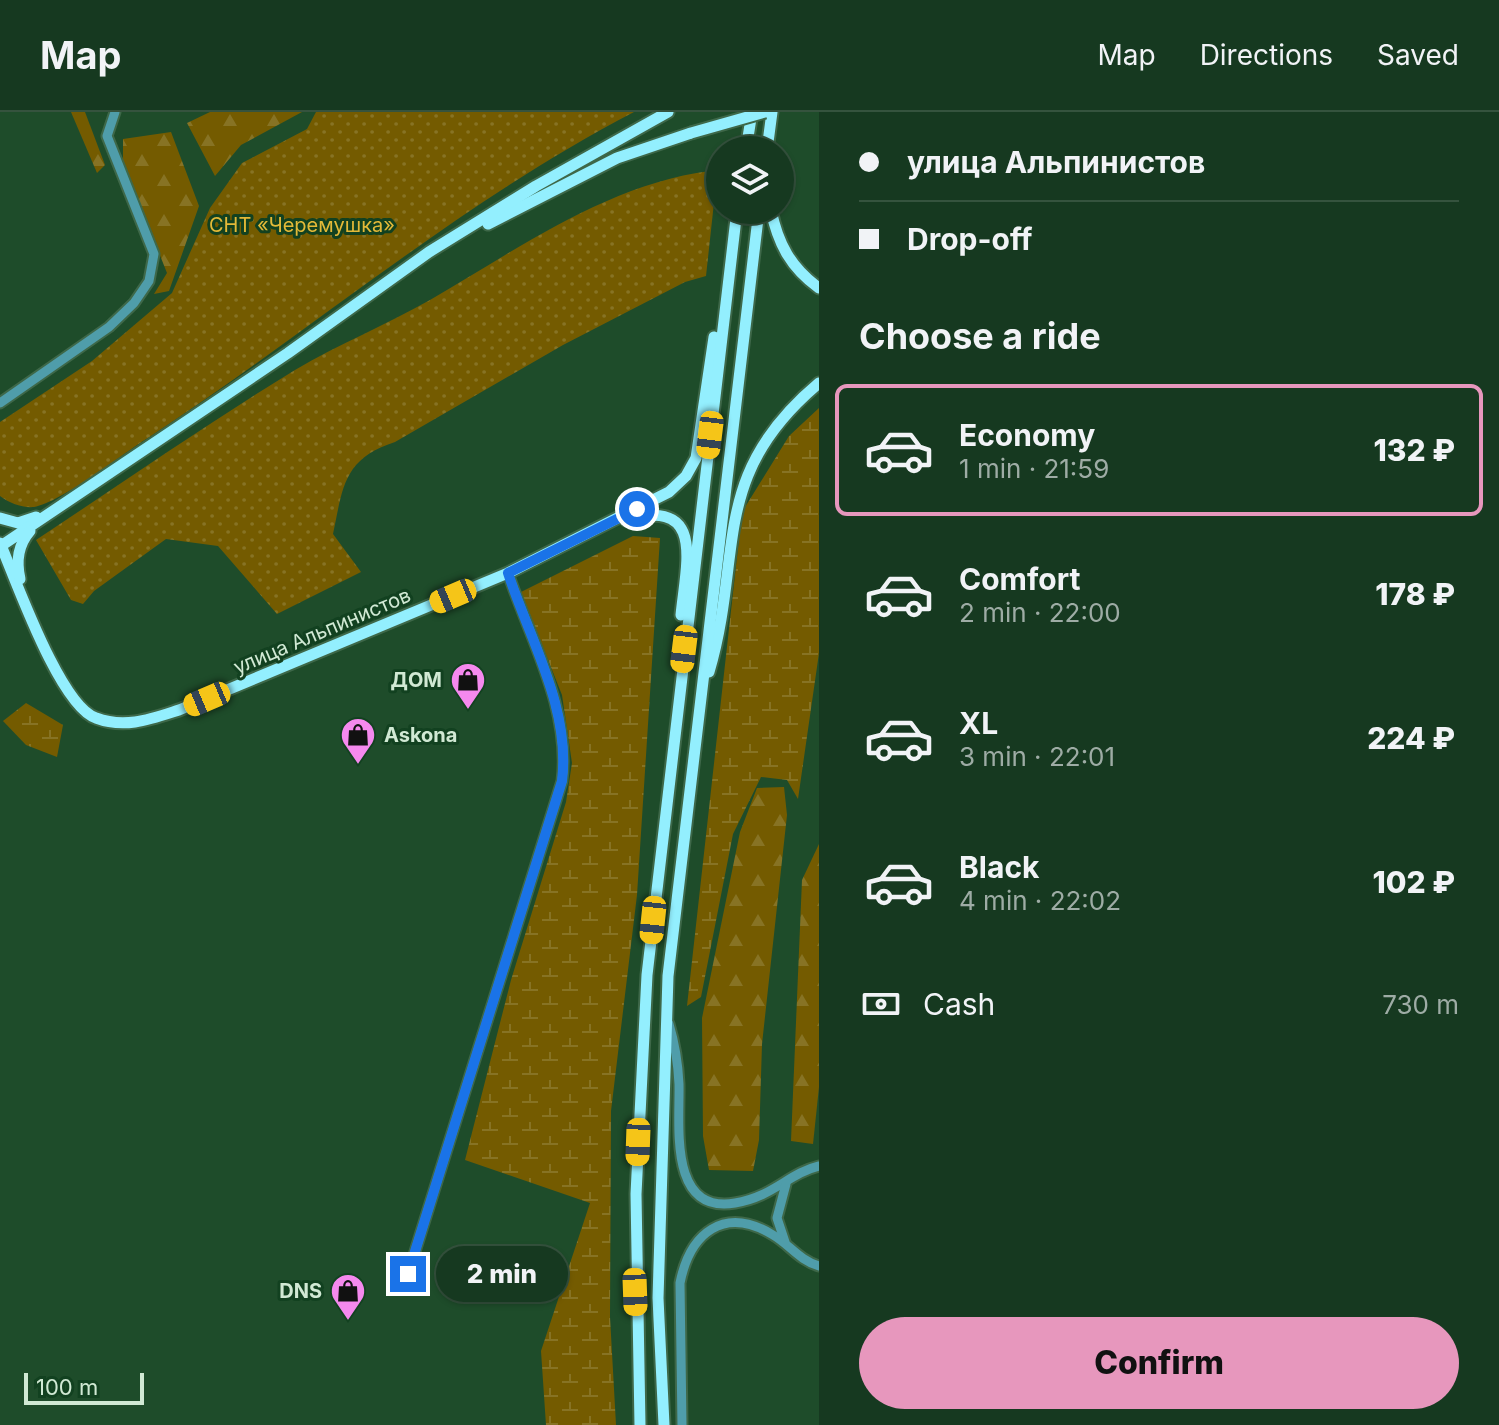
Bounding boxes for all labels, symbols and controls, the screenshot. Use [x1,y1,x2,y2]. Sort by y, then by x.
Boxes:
text: Map [40,32,121,78]
text: Map [1097,38,1156,72]
text: Directions [1200,38,1333,72]
text: Saved [1377,38,1459,72]
map controls [706,136,794,224]
button: layers [706,136,794,224]
text: улица Альпинистов [907,144,1205,180]
park label: СНТ «Черемушка» [209,213,395,237]
text: Drop-off [907,221,1033,257]
text: Choose a ride [859,314,1101,358]
car [695,410,725,460]
icon: car [863,414,935,486]
text: Economy [959,417,1095,453]
text: 132 ₽ [1374,432,1455,468]
text: 1 min · 21:59 [959,453,1109,484]
route start [619,491,655,527]
icon: car [863,558,935,630]
text: Comfort [959,561,1080,597]
car [426,576,480,616]
text: 178 ₽ [1375,576,1455,612]
street label: улица Альпинистов [230,583,414,679]
text: 2 min · 22:00 [959,597,1121,628]
car [669,624,699,674]
shop icon: ДОМ [449,661,487,711]
place label: ДОМ [391,668,442,692]
car [180,679,234,719]
icon: car [863,702,935,774]
text: XL [959,705,998,741]
shop icon: Askona [339,716,377,766]
text: 224 ₽ [1367,720,1455,756]
place label: Askona [384,723,457,747]
text: 3 min · 22:01 [959,741,1115,772]
icon: car [863,846,935,918]
text: Black [959,849,1039,885]
text: 102 ₽ [1373,864,1455,900]
text: 4 min · 22:02 [959,885,1121,916]
car [639,895,667,945]
icon: cash [859,982,903,1026]
text: Cash [923,986,995,1022]
text: 730 m [1382,989,1459,1020]
car [625,1118,651,1166]
callout: 2 min [436,1246,568,1302]
route end [390,1256,426,1292]
text: 2 min [467,1258,537,1289]
car [622,1268,648,1316]
shop icon: DNS [329,1272,367,1322]
place label: DNS [279,1279,322,1303]
button: Confirm [859,1317,1459,1409]
scale bar [24,1369,144,1405]
text: 100 m [36,1374,98,1400]

